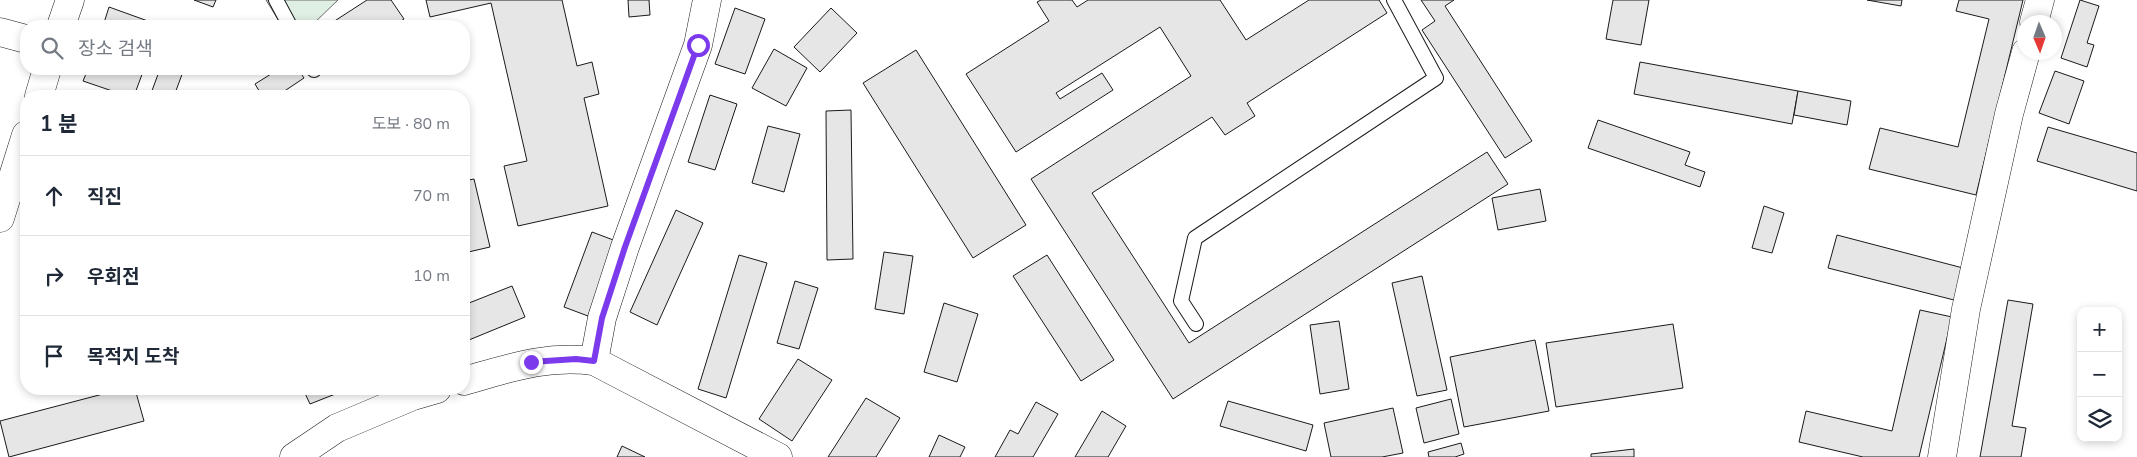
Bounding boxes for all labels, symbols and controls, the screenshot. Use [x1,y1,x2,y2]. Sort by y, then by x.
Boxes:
north arrow [2017,15,2062,60]
search box [20,20,470,75]
icon: search [38,34,66,62]
route start [687,34,710,57]
text: 장소 검색 [78,36,153,62]
text: 1 분 [40,110,78,138]
text: 도보 · 80 m [372,113,450,135]
icon: ahead [40,182,68,210]
text: 직진 [87,184,122,210]
text: 70 m [413,185,450,207]
icon: right [40,262,68,290]
text: 우회전 [87,264,139,290]
text: 10 m [413,265,450,287]
map controls [2077,307,2122,442]
button: + [2077,307,2122,352]
icon: arrive [40,342,68,370]
text: 목적지 도착 [87,344,180,370]
route end [520,351,543,374]
button: − [2077,352,2122,397]
button: layers [2077,397,2122,442]

